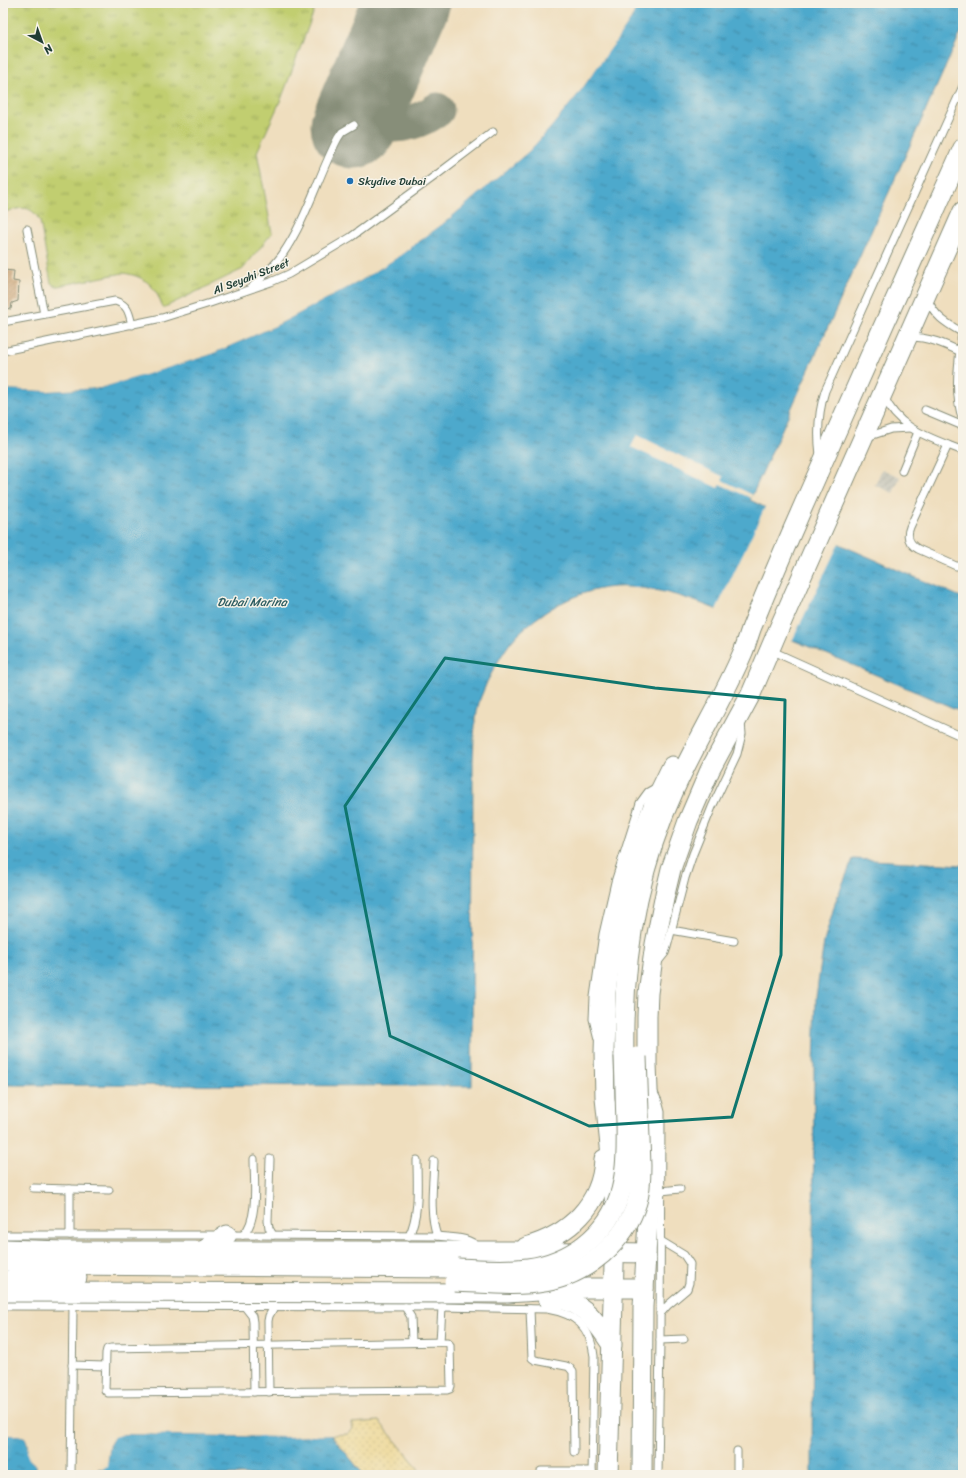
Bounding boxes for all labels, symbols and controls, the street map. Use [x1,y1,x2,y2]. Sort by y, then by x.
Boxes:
north arrow [22,22,62,62]
text: N [39,39,58,59]
place label: Skydive Dubai [358,172,427,191]
marker: Skydive Dubai [345,176,355,186]
street label: Al Seyahi Street [209,253,293,300]
water label: Dubai Marina [217,591,288,613]

